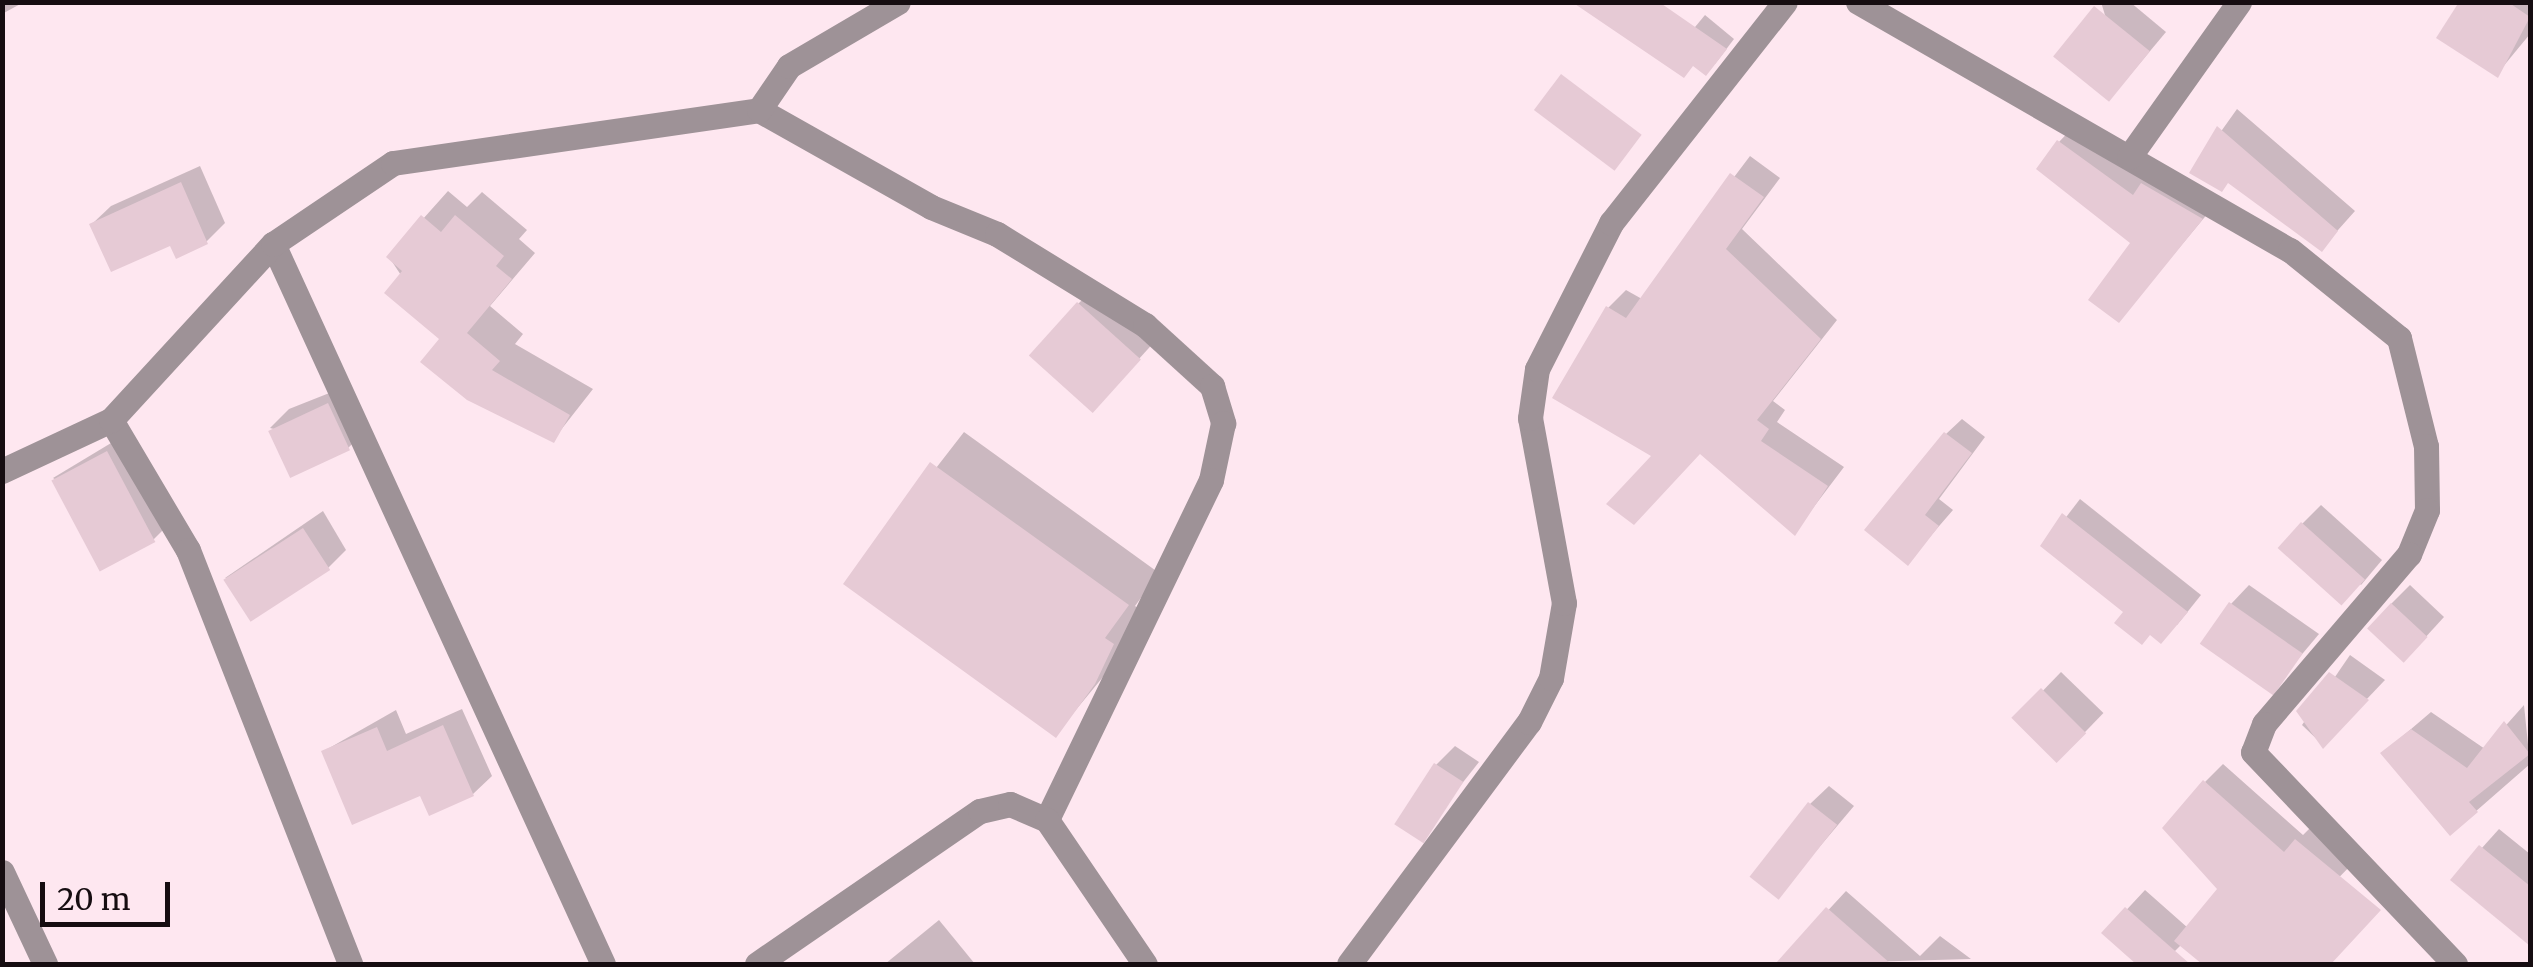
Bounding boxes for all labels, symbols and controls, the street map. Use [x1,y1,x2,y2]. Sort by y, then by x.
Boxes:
scale bar [45,862,175,924]
text: 20 m [57,880,130,918]

